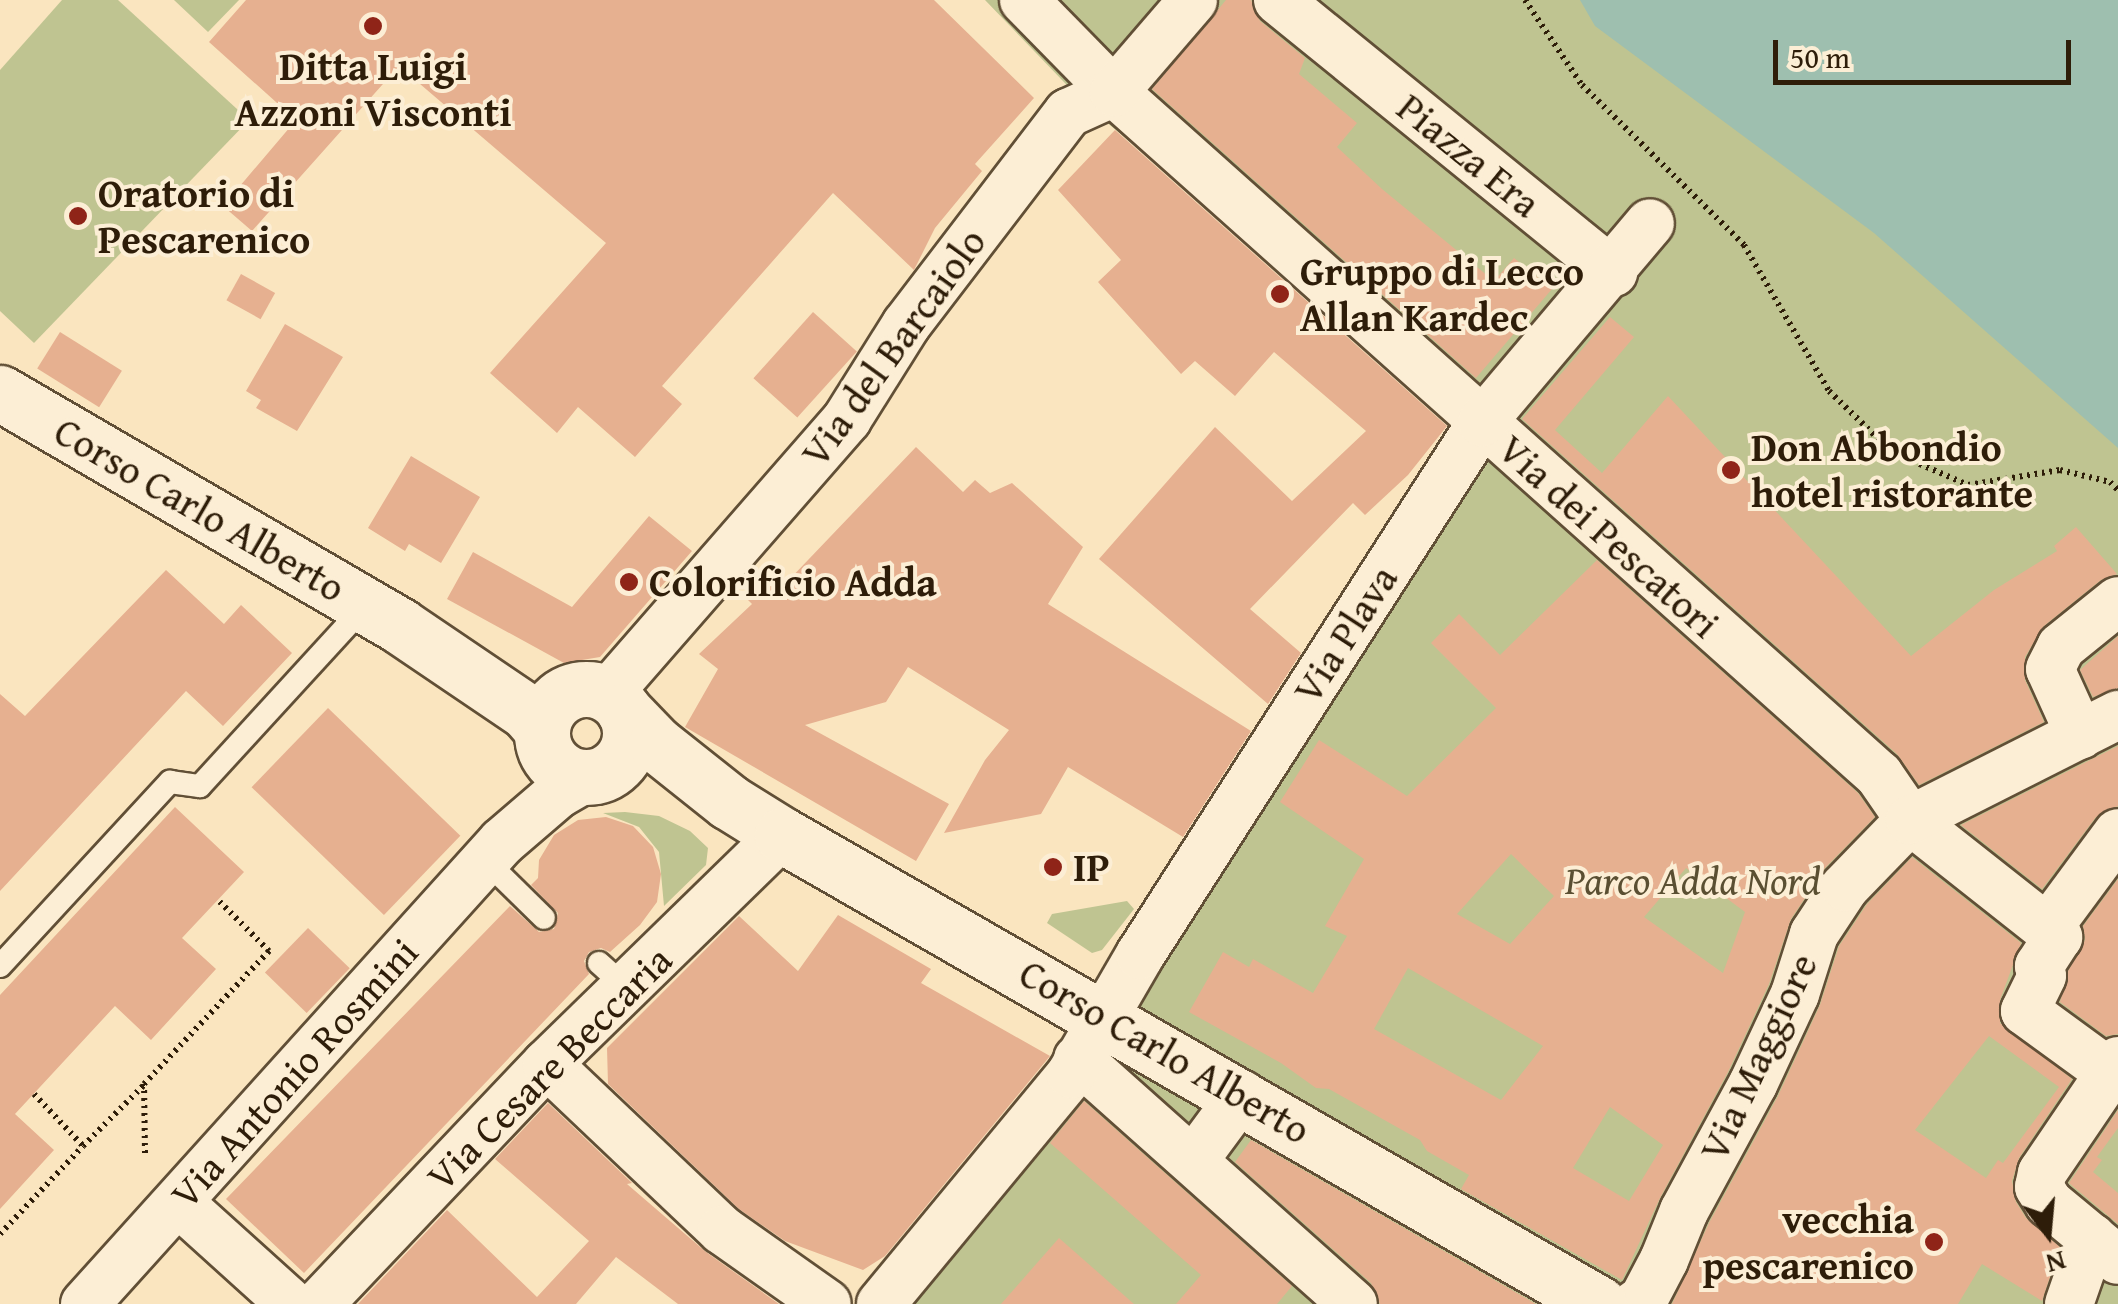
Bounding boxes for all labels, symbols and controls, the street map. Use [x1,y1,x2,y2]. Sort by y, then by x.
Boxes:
marker: Ditta Luigi Azzoni Visconti [362,15,384,37]
scale bar [1778,20,2076,82]
text: 50 m [1790,35,1850,79]
place label: Ditta Luigi Azzoni Visconti [234,42,512,136]
street label: Piazza Era [1388,83,1550,227]
place label: Oratorio di Pescarenico [98,169,310,263]
marker: Oratorio di Pescarenico [67,205,89,227]
street label: Via del Barcaiolo [791,219,995,475]
place label: Gruppo di Lecco Allan Kardec [1300,247,1584,341]
marker: Gruppo di Lecco Allan Kardec [1269,283,1291,305]
street label: Corso Carlo Alberto [46,406,354,612]
place label: Don Abbondio hotel ristorante [1751,423,2033,517]
street label: Via dei Pescatori [1489,424,1729,648]
marker: Don Abbondio hotel ristorante [1720,459,1742,481]
street label: Via Plava [1283,556,1407,712]
place label: Colorificio Adda [649,558,937,606]
marker: Colorificio Adda [618,571,640,593]
place label: IP [1073,843,1110,891]
marker: IP [1042,856,1064,878]
park label: Parco Adda Nord [1565,856,1821,904]
street label: Via Antonio Rosmini [160,928,428,1218]
street label: Via Cesare Beccaria [417,936,681,1200]
street label: Via Maggiore [1689,946,1827,1168]
street label: Corso Carlo Alberto [1011,948,1319,1154]
north arrow [1998,1184,2098,1284]
place label: vecchia pescarenico [1702,1195,1914,1289]
marker: vecchia pescarenico [1923,1231,1945,1253]
text: N [2042,1241,2071,1286]

